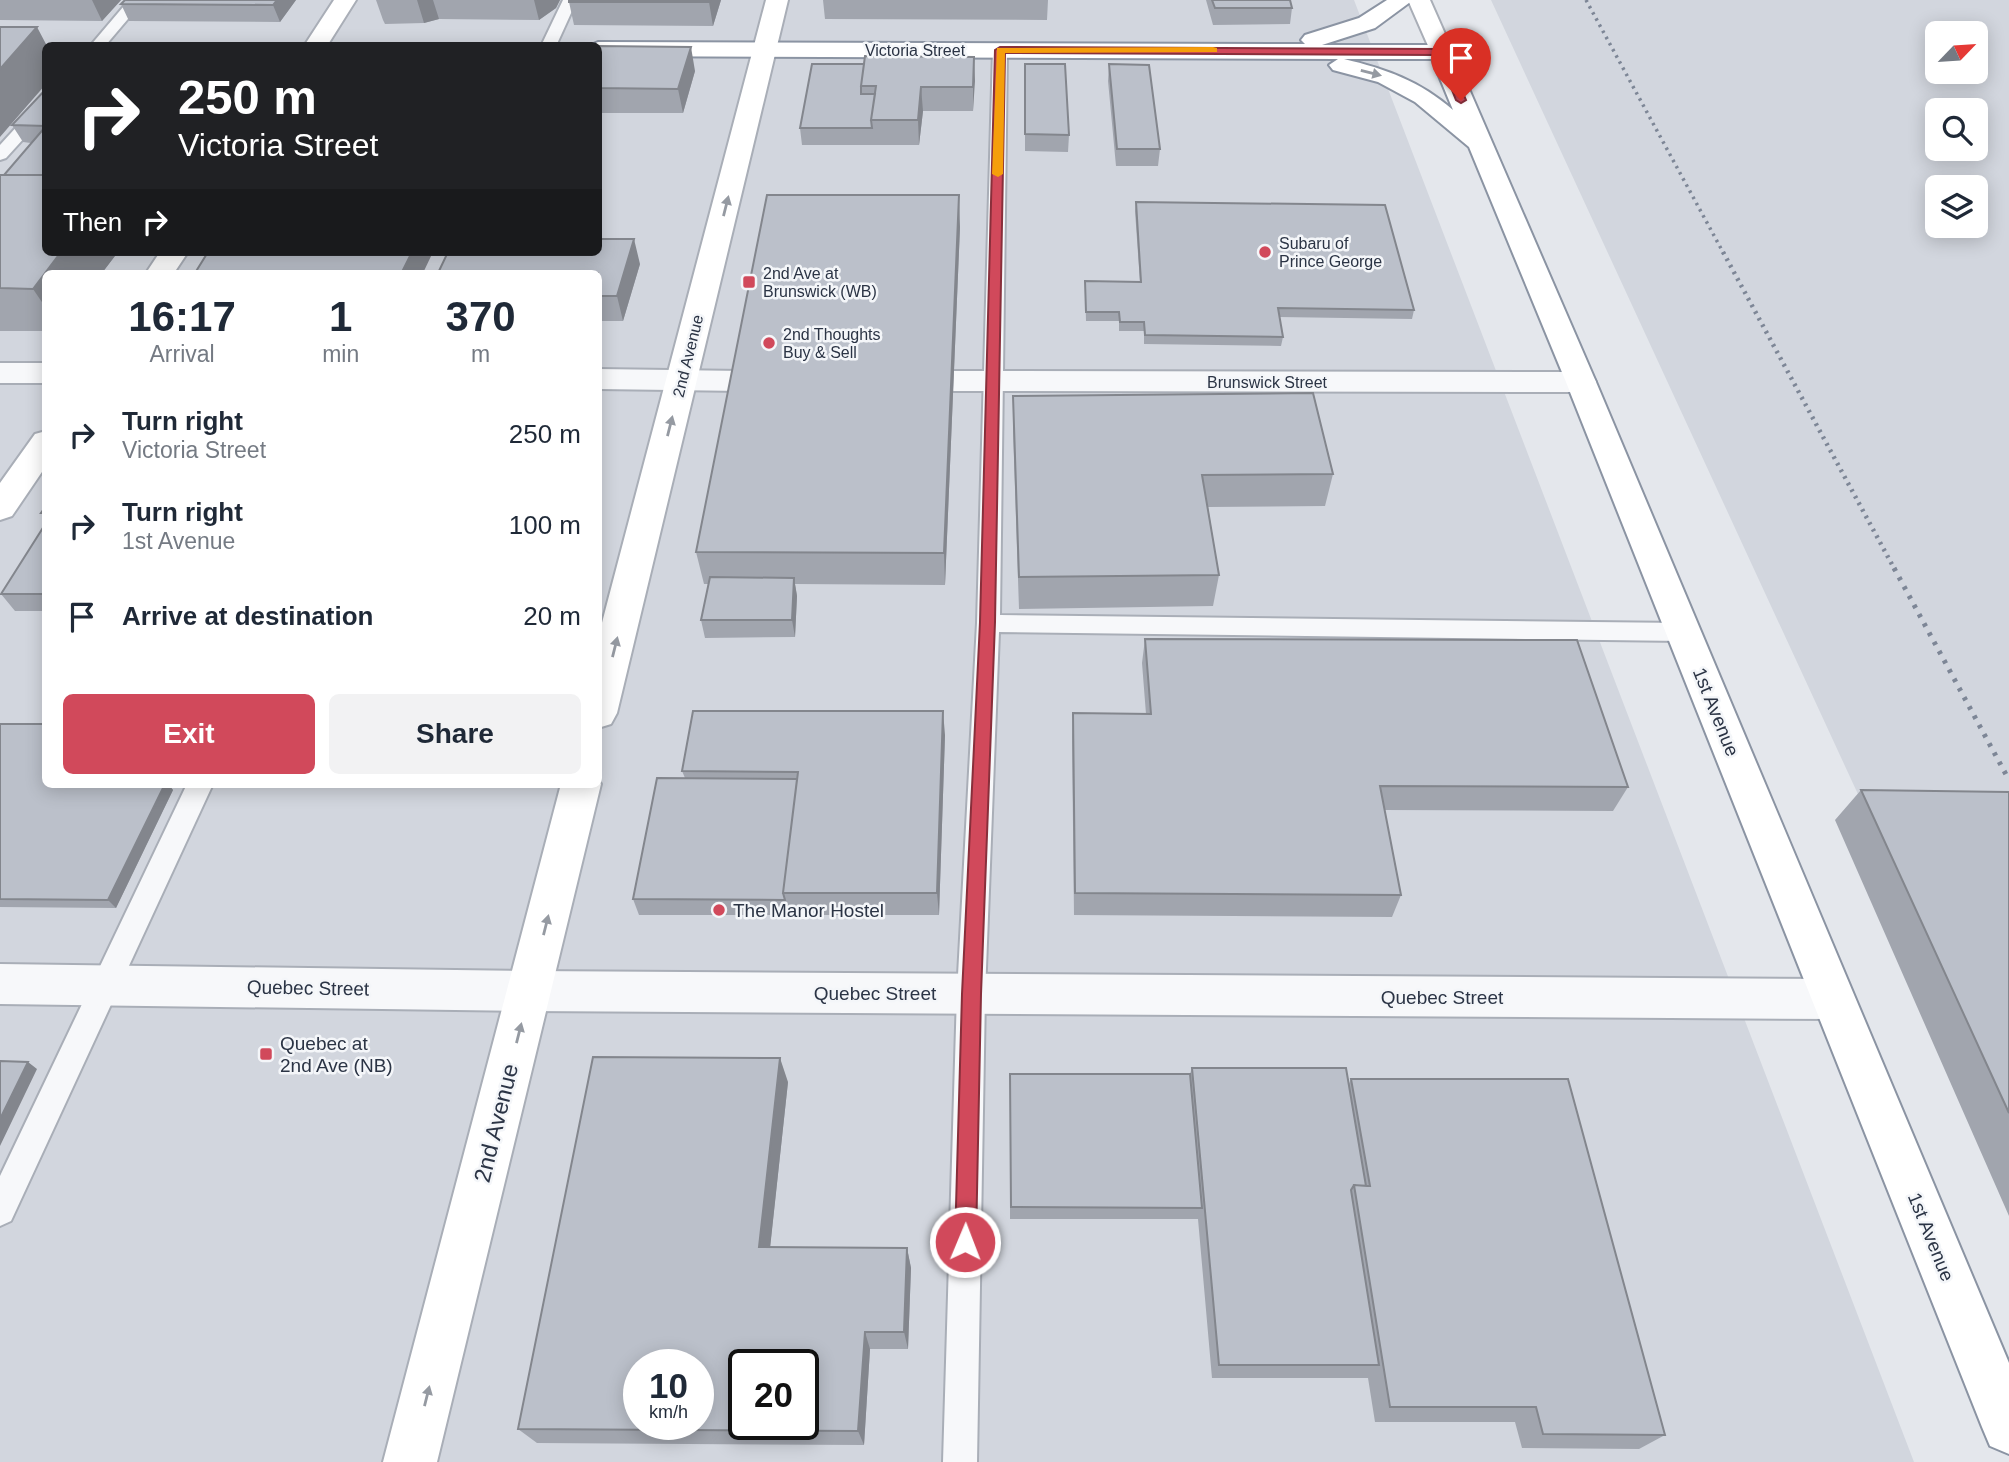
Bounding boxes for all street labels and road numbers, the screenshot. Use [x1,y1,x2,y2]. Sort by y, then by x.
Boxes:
street label: Victoria Street [865,42,966,59]
street label: 2nd Avenue [670,313,706,399]
street label: Brunswick Street [1207,374,1328,391]
street label: 1st Avenue [1689,665,1743,759]
street label: Quebec Street [247,976,370,1000]
street label: Quebec Street [814,983,937,1004]
street label: Quebec Street [1381,987,1504,1008]
street label: 2nd Avenue [469,1061,523,1185]
street label: 1st Avenue [1904,1190,1958,1284]

